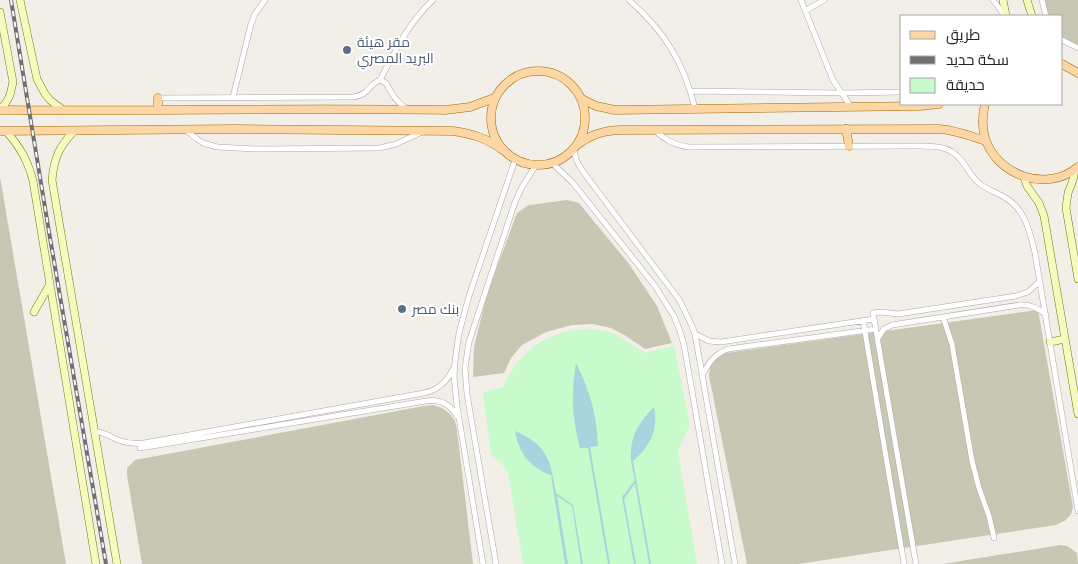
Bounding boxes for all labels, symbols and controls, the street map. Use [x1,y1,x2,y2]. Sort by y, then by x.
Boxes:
legend [900,15,1063,105]
text: طريق [946,26,980,45]
place label: مقر هيئة البريد المصري [357,34,434,70]
marker: مقر هيئة البريد المصري [341,44,353,56]
text: سكة حديد [946,51,1009,69]
text: حديقة [946,76,985,94]
place label: بنك مصر [411,301,459,318]
marker: بنك مصر [396,303,408,315]

